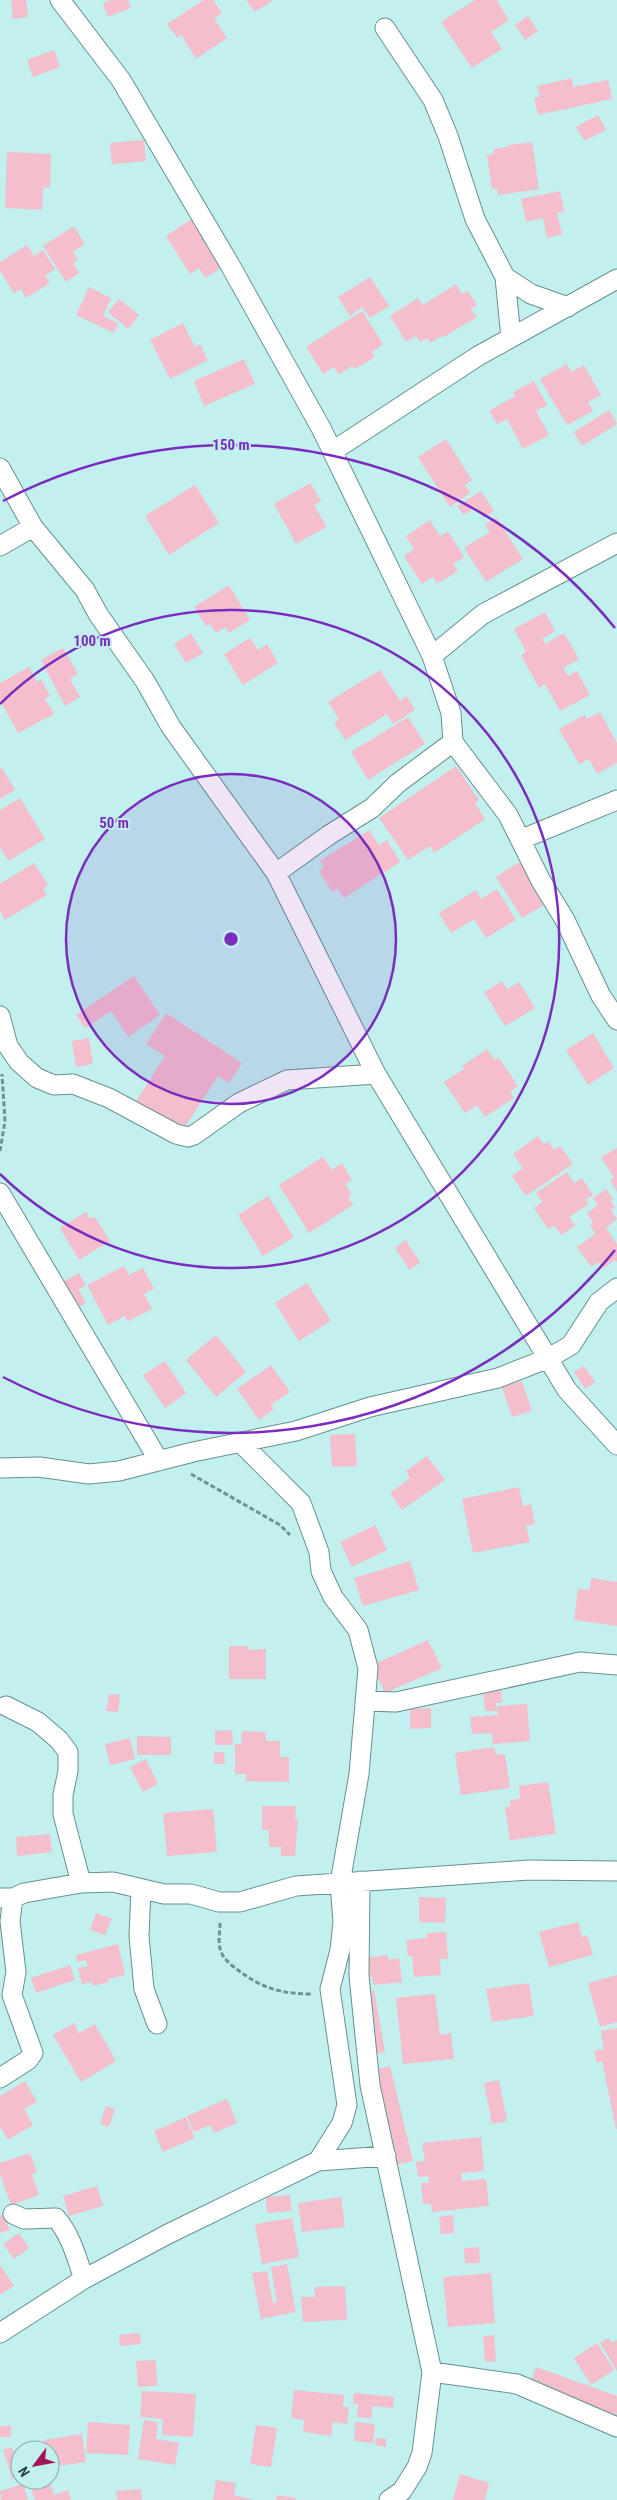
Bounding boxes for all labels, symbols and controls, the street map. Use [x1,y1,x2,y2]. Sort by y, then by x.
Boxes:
text: 150 m [212,436,250,454]
text: 100 m [73,632,111,650]
text: 50 m [99,814,129,832]
centre of rings [222,930,240,948]
north arrow [10,2440,60,2490]
text: N [15,2464,33,2480]

